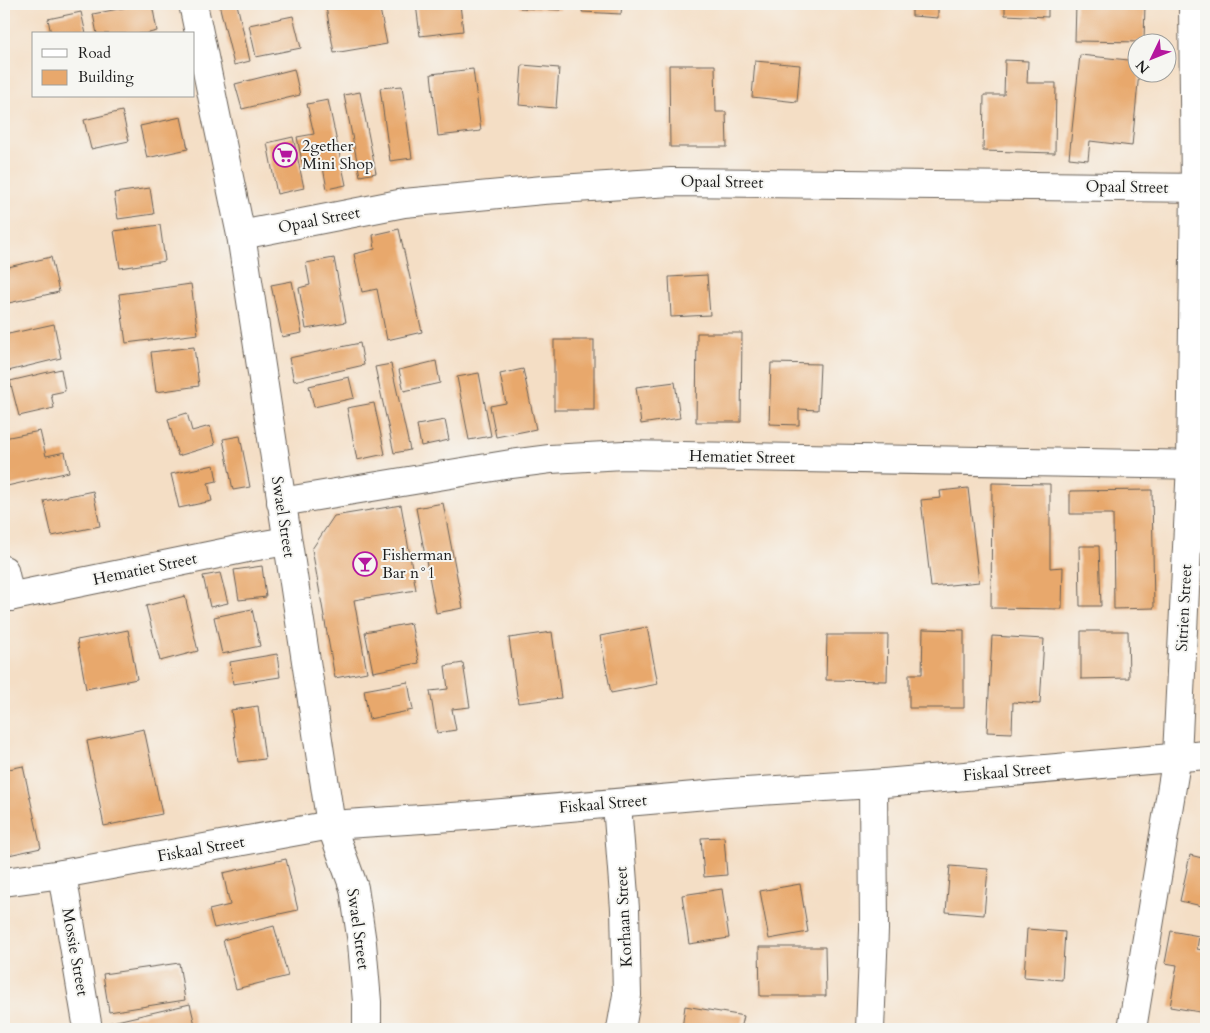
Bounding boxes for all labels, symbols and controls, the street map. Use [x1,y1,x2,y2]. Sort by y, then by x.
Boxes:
legend [32,32,195,98]
north arrow [1128,32,1178,82]
text: Road [78,43,111,63]
text: N [1132,56,1154,77]
text: Building [78,67,134,87]
place label: 2gether Mini Shop [302,135,373,175]
supermarket icon: 2gether Mini Shop [272,142,298,168]
street label: Opaal Street [680,170,764,194]
street label: Opaal Street [1085,175,1169,199]
street label: Opaal Street [276,201,362,239]
street label: Hematiet Street [689,445,795,469]
street label: Swael Street [266,475,300,559]
place label: Fisherman Bar n°1 [382,544,452,584]
street label: Hematiet Street [91,547,199,591]
bar icon: Fisherman Bar n°1 [352,551,378,577]
street label: Sitrien Street [1171,564,1197,652]
street label: Fiskaal Street [962,757,1052,787]
street label: Fiskaal Street [558,789,648,819]
street label: Fiskaal Street [156,831,246,867]
street label: Korhaan Street [610,866,638,968]
street label: Swael Street [341,887,375,971]
street label: Mossie Street [56,906,94,998]

